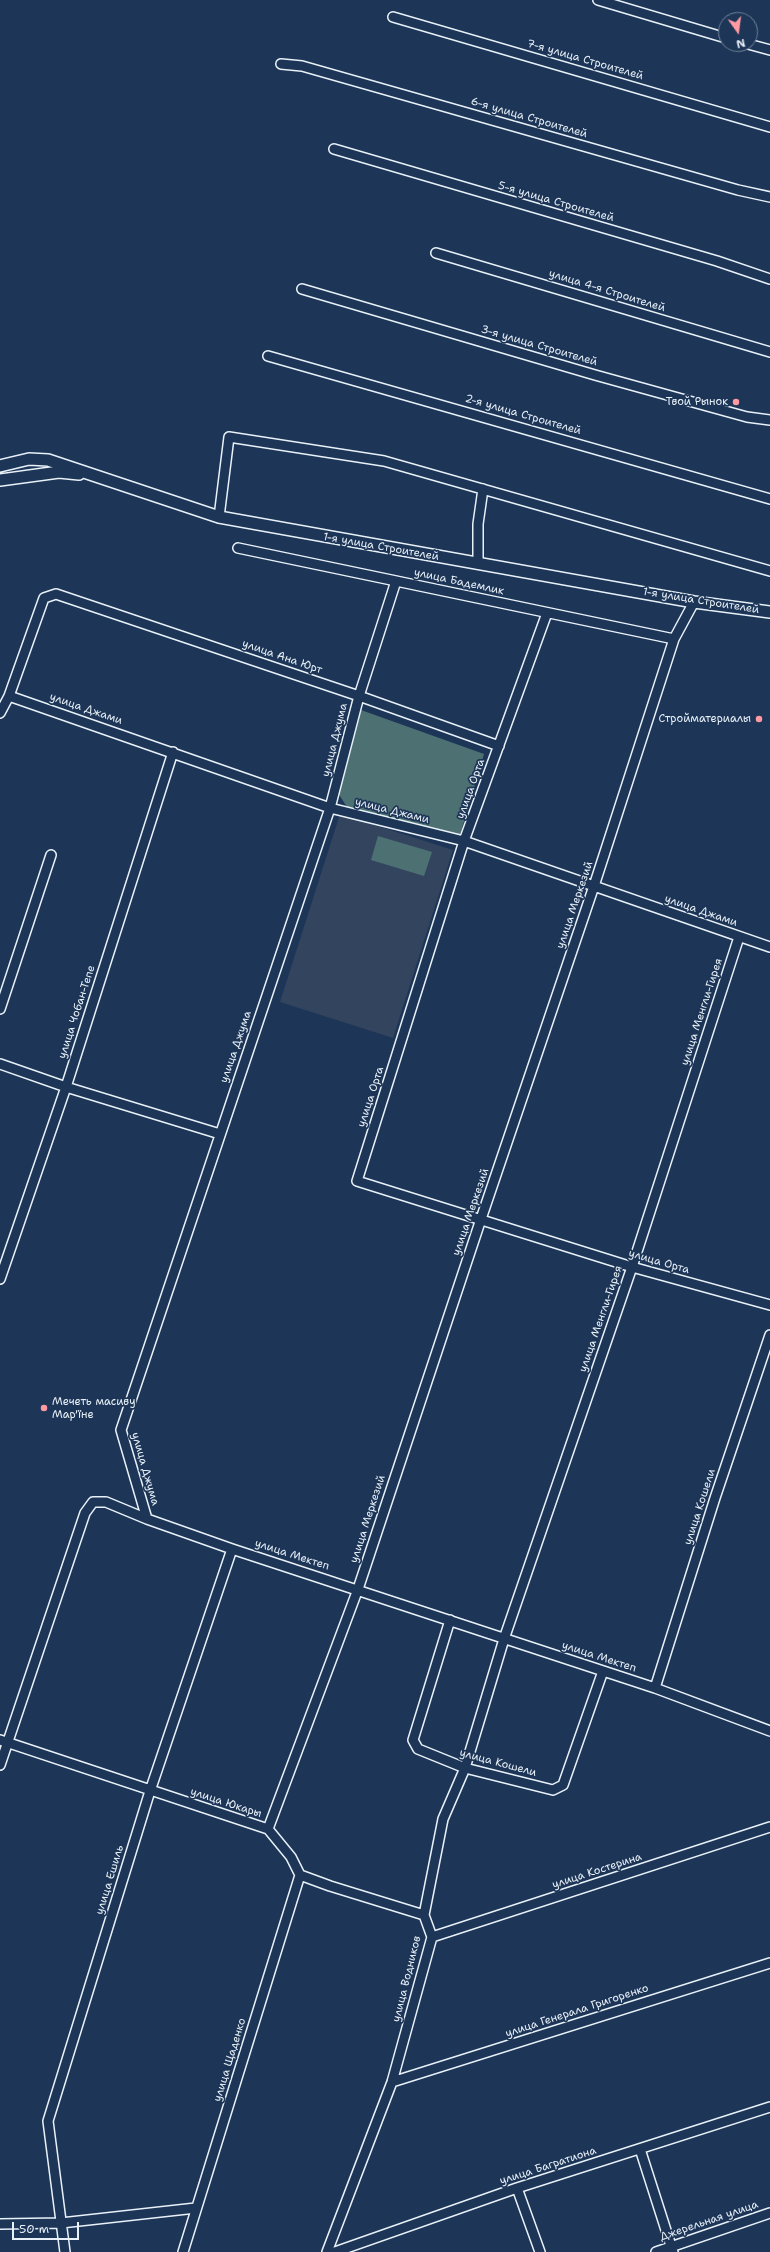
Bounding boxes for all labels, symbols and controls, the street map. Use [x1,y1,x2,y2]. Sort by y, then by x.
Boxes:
north arrow [718,12,758,52]
text: N [735,35,747,51]
street label: 7-я улица Строителей [525,37,645,83]
street label: 6-я улица Строителей [469,95,589,141]
street label: 5-я улица Строителей [497,179,615,225]
street label: улица 4-я Строителей [547,267,667,315]
street label: 3-я улица Строителей [479,323,599,369]
street label: 2-я улица Строителей [463,392,583,438]
place label: Твой Рынок [666,395,728,409]
marker: Твой Рынок [731,397,741,407]
street label: 1-я улица Строителей [322,530,440,564]
street label: улица Бадемлик [413,566,505,598]
street label: 1-я улица Строителей [642,585,760,617]
street label: улица Ана Юрт [240,637,324,677]
street label: улица Джами [48,690,124,728]
street label: улица Джума [319,702,351,778]
place label: Стройматериалы [659,712,751,726]
marker: Стройматериалы [754,714,764,724]
street label: улица Орта [454,757,488,821]
street label: улица Джами [353,795,431,827]
street label: улица Меркезий [554,860,596,950]
street label: улица Джами [663,892,739,930]
street label: улица Менгли-Гирея [678,957,726,1067]
street label: улица Чобан-Тепе [56,964,98,1060]
street label: улица Джума [217,1009,255,1085]
street label: улица Орта [355,1065,387,1129]
street label: улица Меркезий [450,1167,492,1257]
street label: улица Орта [627,1247,691,1277]
street label: улица Менгли-Гирея [577,1264,625,1374]
place label: Мечеть масиву Мар'їне [52,1395,136,1421]
marker: Мечеть масиву Мар'їне [39,1403,49,1413]
street label: улица Джума [128,1431,162,1507]
street label: улица Кошели [681,1467,719,1547]
street label: улица Меркезий [348,1473,388,1565]
street label: улица Мектеп [253,1537,331,1573]
street label: улица Мектеп [560,1639,638,1675]
street label: улица Кошели [458,1746,538,1780]
street label: улица Юкары [189,1785,263,1821]
street label: улица Ешиль [93,1844,127,1916]
street label: улица Костерина [551,1850,643,1892]
street label: улица Водников [390,1935,424,2023]
street label: улица Генерала Григоренко [504,1982,650,2040]
street label: улица Щаденко [211,2017,249,2103]
street label: улица Багратиона [498,2144,598,2188]
street label: Джерельная улица [658,2198,760,2244]
scale bar [14,2214,81,2240]
text: 50 m [19,2221,49,2237]

